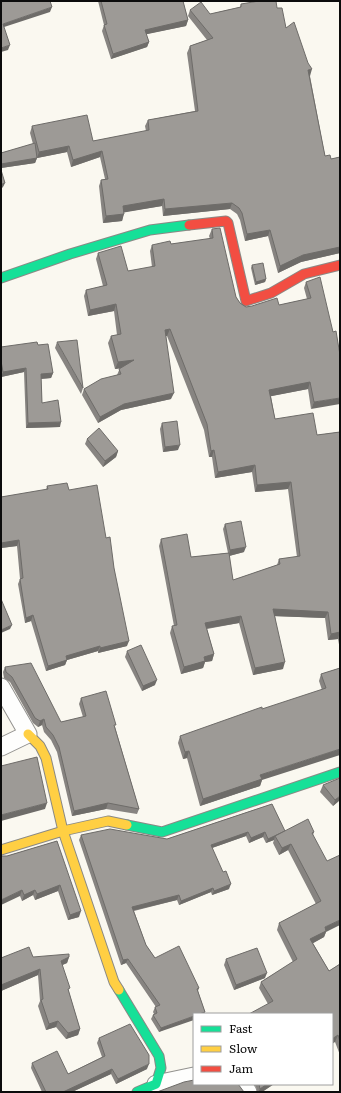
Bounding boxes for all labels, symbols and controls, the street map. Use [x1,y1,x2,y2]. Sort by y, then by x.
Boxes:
legend [193,1013,333,1085]
text: Fast [229,1019,253,1037]
text: Slow [229,1039,258,1057]
text: Jam [229,1059,254,1077]

